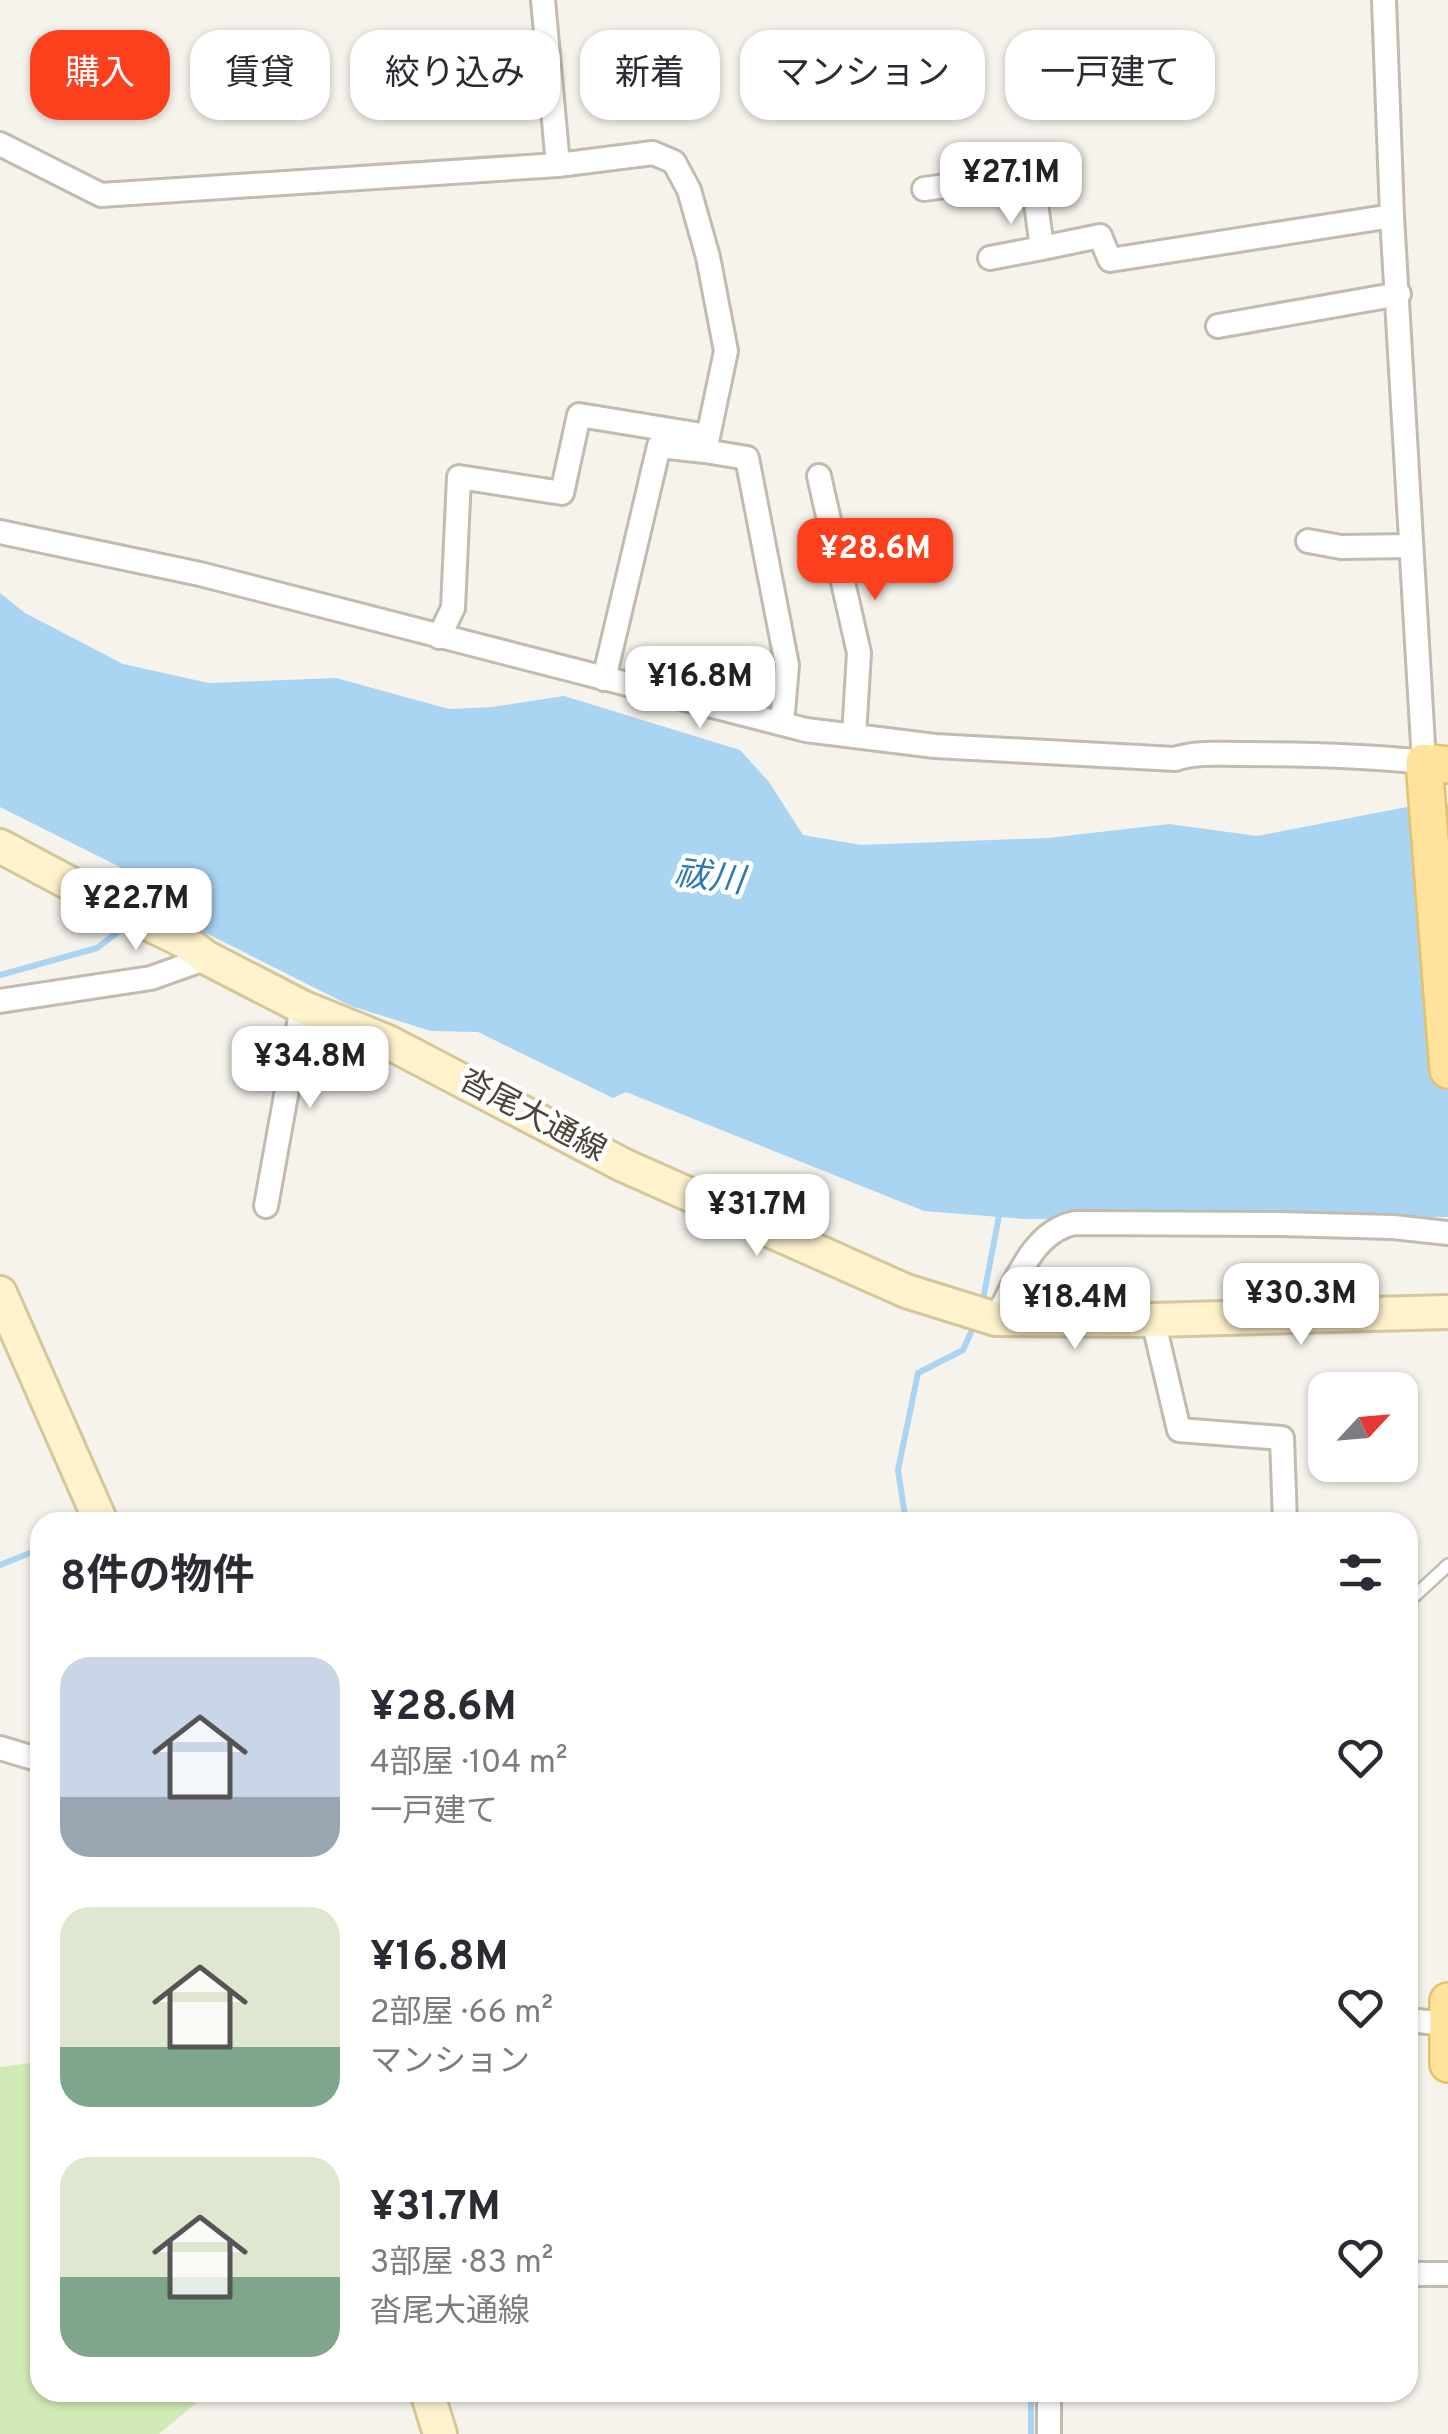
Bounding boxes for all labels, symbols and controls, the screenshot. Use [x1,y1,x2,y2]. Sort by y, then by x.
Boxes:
chip: 購入 [30,30,170,120]
chip: 賃貸 [190,30,330,120]
chip: 絞り込み [350,30,560,120]
chip: 新着 [580,30,720,120]
chip: マンション [740,30,985,120]
chip: 一戸建て [1005,30,1215,120]
pin: ¥27.1M [930,142,1092,227]
text: ¥27.1M [962,154,1060,194]
pin: ¥28.6M [794,518,956,603]
text: ¥28.6M [819,530,931,570]
pin: ¥16.8M [619,646,781,731]
text: ¥16.8M [647,658,753,698]
water label: 祓川 [672,853,750,906]
pin: ¥22.7M [55,868,217,953]
text: ¥22.7M [83,880,189,920]
pin: ¥34.8M [229,1026,391,1111]
text: ¥34.8M [254,1038,366,1078]
street label: 沓尾大通線 [452,1062,612,1172]
pin: ¥31.7M [676,1174,838,1259]
text: ¥31.7M [707,1186,807,1226]
pin: ¥30.3M [1220,1263,1382,1348]
pin: ¥18.4M [994,1267,1156,1352]
text: ¥30.3M [1245,1275,1357,1315]
text: ¥18.4M [1022,1279,1128,1319]
north arrow [1308,1372,1418,1482]
map controls [1308,1372,1418,1482]
icon: filters [1333,1545,1388,1600]
text: 8件の物件 [60,1552,254,1605]
text: ¥28.6M [370,1682,517,1735]
icon: home [140,1697,260,1817]
icon: heart [1333,1730,1388,1785]
text: 4部屋 · 104 m² [370,1744,567,1784]
text: 一戸建て [370,1793,498,1833]
text: ¥16.8M [370,1932,509,1985]
icon: home [140,1947,260,2067]
icon: heart [1333,1980,1388,2035]
text: 2部屋 · 66 m² [370,1994,553,2034]
text: マンション [370,2043,530,2083]
text: ¥31.7M [370,2182,501,2235]
icon: home [140,2197,260,2317]
icon: heart [1333,2230,1388,2285]
text: 3部屋 · 83 m² [370,2244,553,2284]
text: 沓尾大通線 [370,2293,530,2333]

